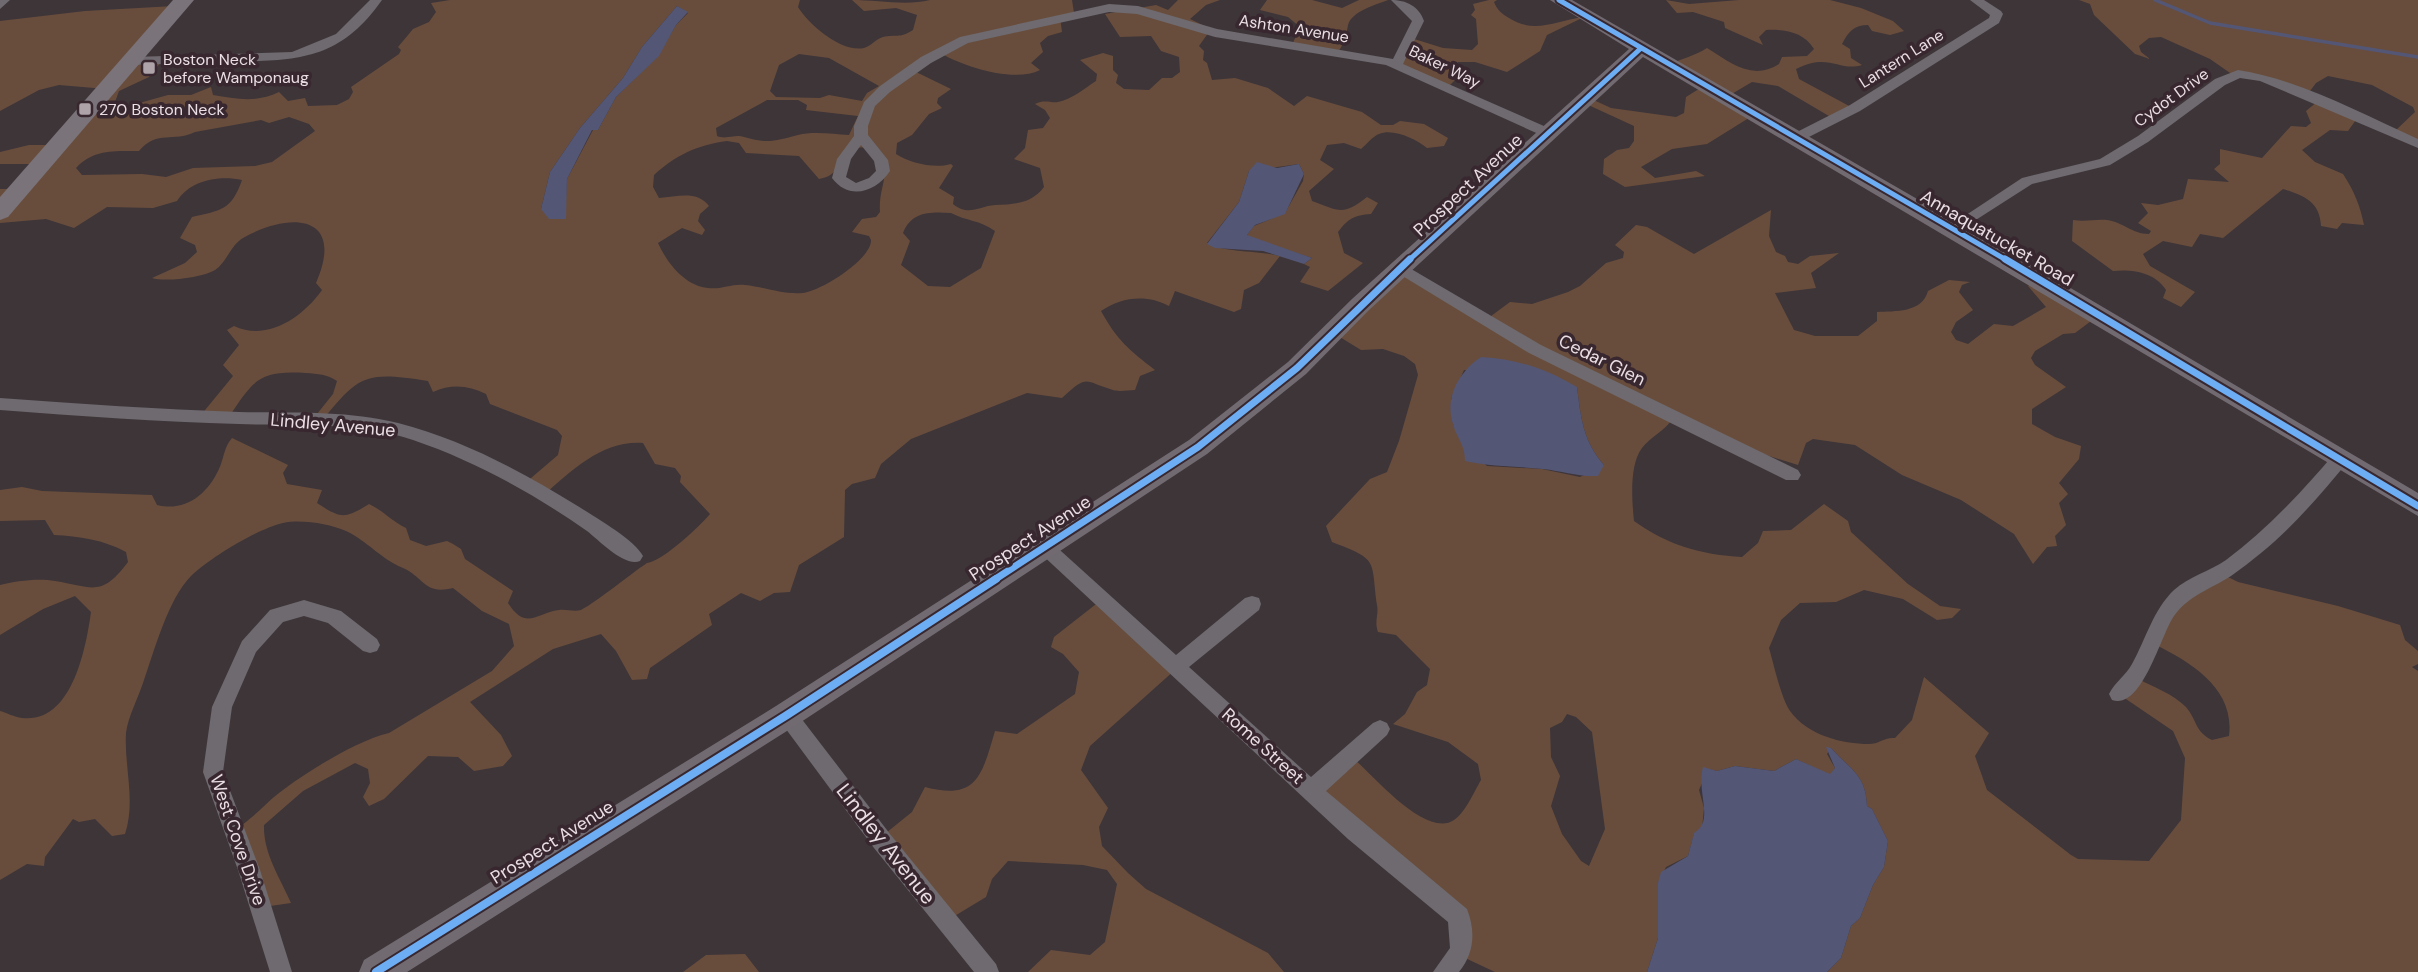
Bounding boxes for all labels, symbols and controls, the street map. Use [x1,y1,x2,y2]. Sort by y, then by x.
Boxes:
street label: Ashton Avenue [1237,9,1350,48]
street label: Lantern Lane [1855,24,1948,93]
street label: Baker Way [1405,40,1484,93]
place label: Boston Neck before Wamponaug [163,49,309,88]
marker: Boston Neck before Wamponaug [141,60,157,76]
street label: Cydot Drive [2130,63,2213,132]
place label: 270 Boston Neck [99,99,225,120]
marker: 270 Boston Neck [77,101,93,117]
street label: Prospect Avenue [1408,128,1528,242]
street label: Annaquatucket Road [1916,184,2078,292]
street label: Cedar Glen [1555,329,1649,391]
street label: Lindley Avenue [270,408,396,442]
street label: Prospect Avenue [964,490,1096,586]
street label: Rome Street [1217,703,1309,789]
street label: West Cove Drive [204,771,272,909]
street label: Lindley Avenue [830,778,942,910]
street label: Prospect Avenue [486,794,618,890]

